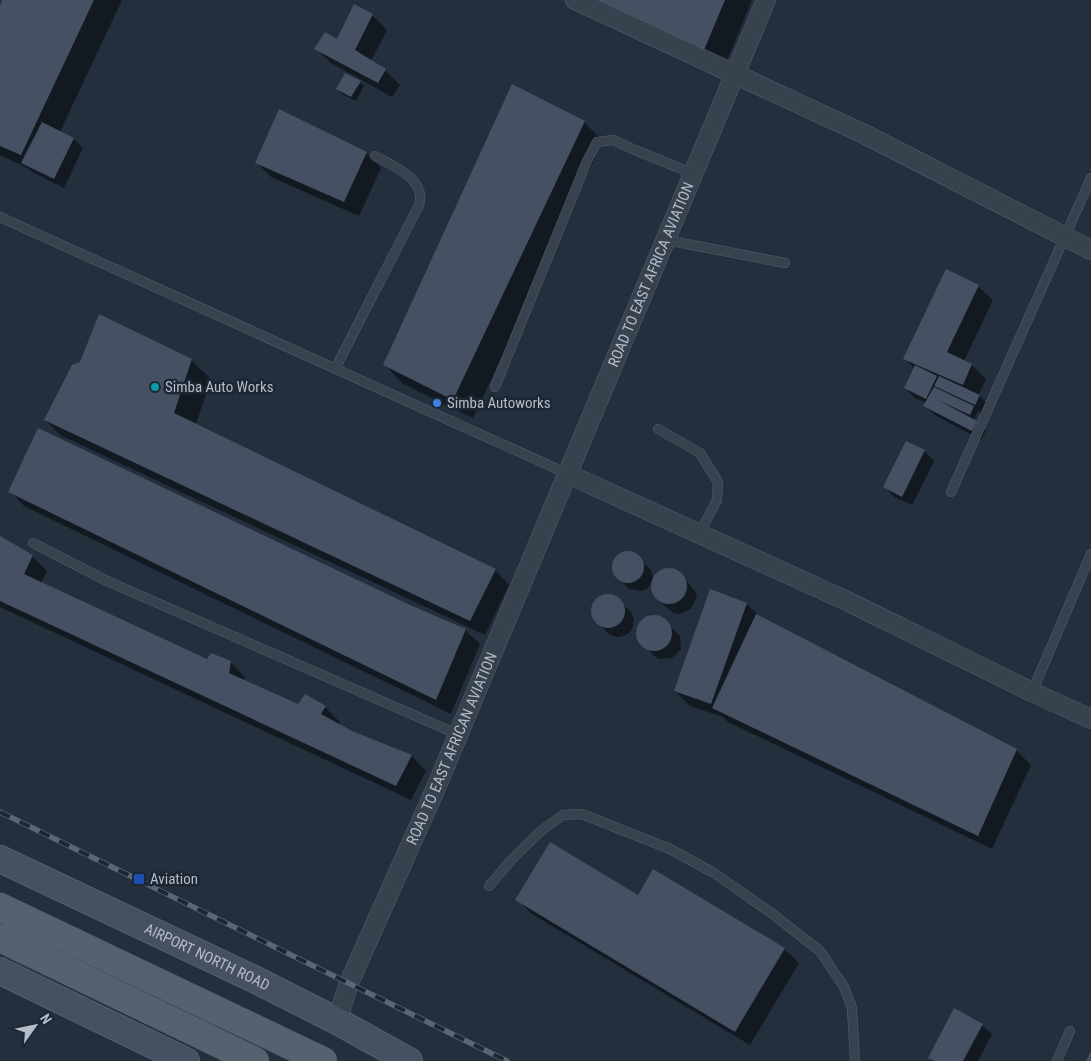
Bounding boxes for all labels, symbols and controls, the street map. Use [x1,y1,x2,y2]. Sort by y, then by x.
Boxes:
street label: ROAD TO EAST AFRICA AVIATION [604,180,698,370]
place label: Simba Auto Works [165,378,274,396]
marker: Simba Auto Works [149,381,161,393]
place label: Simba Autoworks [447,394,551,412]
marker: Simba Autoworks [431,397,443,409]
street label: ROAD TO EAST AFRICAN AVIATION [403,649,501,848]
place label: Aviation [150,870,198,888]
marker: Aviation [132,872,146,886]
street label: AIRPORT NORTH ROAD [142,920,273,994]
north arrow [10,1001,60,1051]
text: N [37,1011,55,1027]

